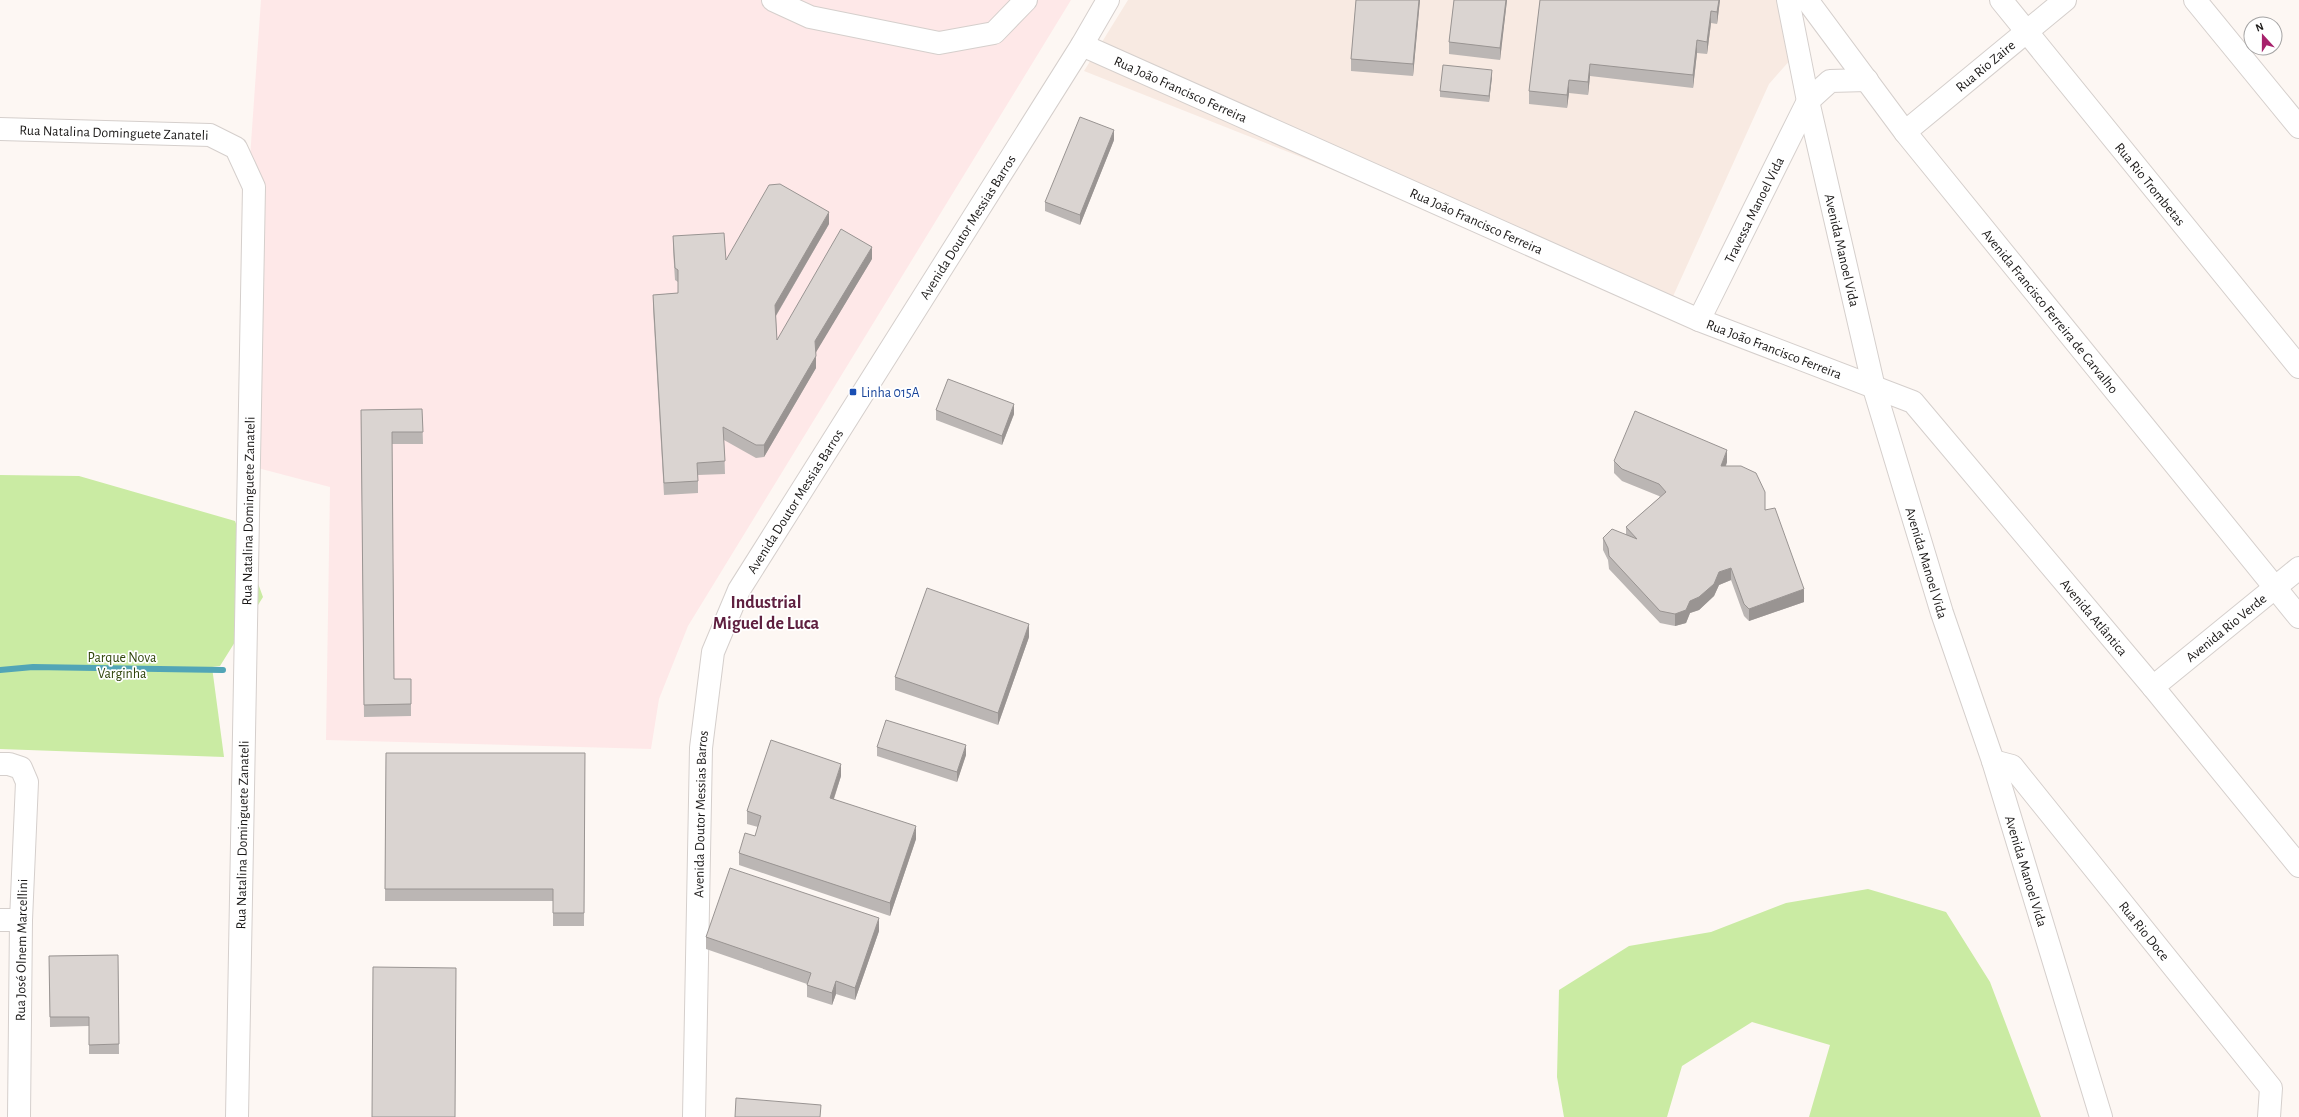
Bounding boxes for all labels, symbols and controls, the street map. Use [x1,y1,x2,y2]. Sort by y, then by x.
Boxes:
north arrow [2243,16,2283,56]
text: N [2254,21,2265,34]
street label: Rua Rio Zaire [1954,38,2018,95]
street label: Rua João Francisco Ferreira [1112,54,1249,126]
street label: Rua Natalina Dominguete Zanateli [19,124,209,143]
street label: Rua Rio Trombetas [2112,141,2187,229]
street label: Avenida Doutor Messias Barros [918,153,1019,302]
street label: Travessa Manoel Vida [1722,155,1787,266]
street label: Rua João Francisco Ferreira [1408,186,1545,258]
street label: Avenida Manoel Vida [1822,193,1861,309]
street label: Avenida Francisco Ferreira de Carvalho [1979,227,2120,396]
street label: Rua João Francisco Ferreira [1704,317,1844,382]
place label: Linha 015A [861,386,920,400]
marker: Linha 015A [848,387,858,397]
street label: Rua Natalina Dominguete Zanateli [240,416,258,606]
street label: Avenida Doutor Messias Barros [745,427,846,576]
street label: Avenida Manoel Vida [1902,506,1950,621]
street label: Avenida Atlântica [2057,577,2130,659]
street label: Avenida Rio Verde [2184,592,2269,665]
district label: Industrial Miguel de Luca [713,594,820,633]
park label: Parque Nova Varginha [88,651,157,681]
street label: Avenida Doutor Messias Barros [692,730,711,898]
street label: Rua Natalina Dominguete Zanateli [234,740,252,930]
street label: Avenida Manoel Vida [2002,814,2049,929]
street label: Rua José Olnem Marcellini [14,879,30,1021]
street label: Rua Rio Doce [2116,899,2172,964]

